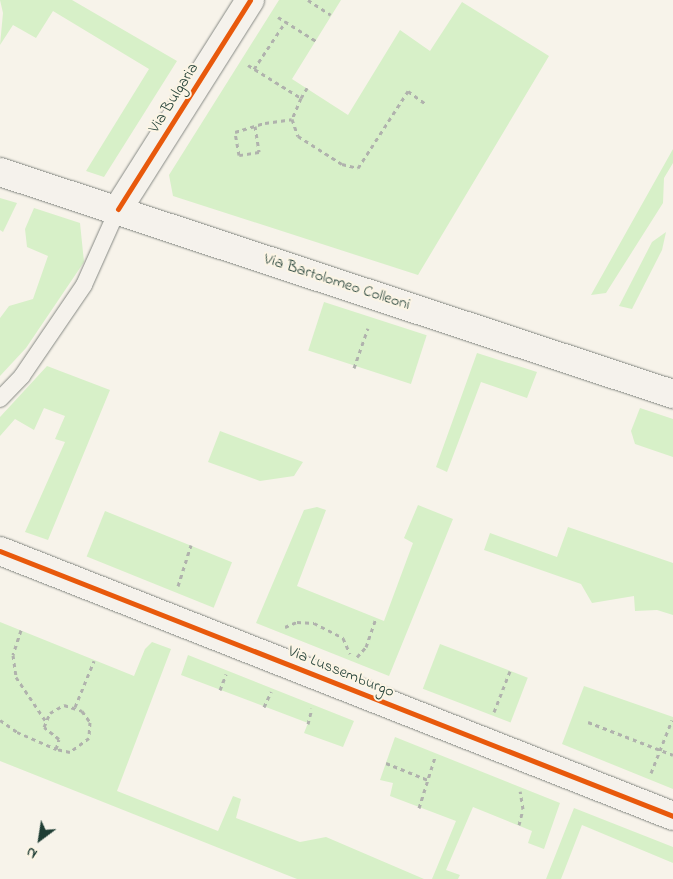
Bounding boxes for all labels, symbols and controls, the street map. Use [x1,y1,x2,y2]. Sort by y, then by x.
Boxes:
street label: Via Bulgaria [145,60,203,136]
street label: Via Bartolomeo Colleoni [261,249,413,315]
street label: Via Lussemburgo [285,642,397,702]
north arrow [15,814,65,864]
text: N [23,841,41,864]

